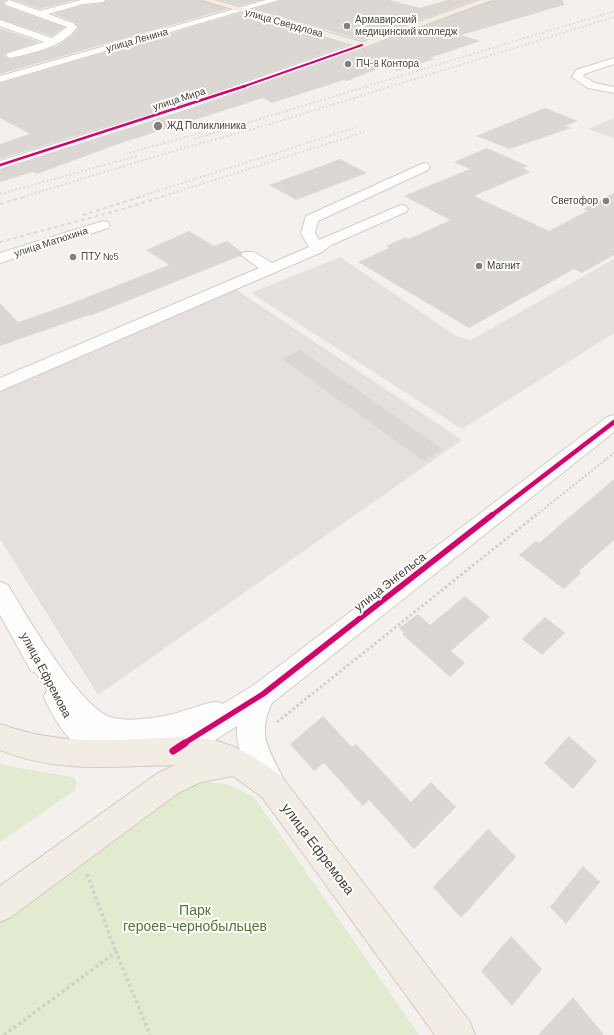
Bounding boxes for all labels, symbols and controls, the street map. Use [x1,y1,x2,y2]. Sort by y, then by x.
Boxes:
street label: улица Свердлова [243,6,325,40]
place label: Армавирский медицинский колледж [355,14,457,38]
marker: Армавирский медицинский колледж [342,21,352,31]
street label: улица Ленина [105,25,169,55]
place label: ПЧ-8 Контора [356,58,419,70]
marker: ПЧ-8 Контора [343,59,353,69]
street label: улица Мира [151,85,207,113]
marker: ЖД Поликлиника [152,120,164,132]
place label: ЖД Поликлиника [167,120,246,132]
place label: Светофор [551,195,598,207]
marker: Светофор [601,196,611,206]
street label: улица Матюхина [13,224,89,260]
place label: ПТУ №5 [81,251,119,263]
marker: ПТУ №5 [68,252,78,262]
place label: Магнит [487,260,520,272]
marker: Магнит [474,261,484,271]
street label: улица Энгельса [351,550,429,614]
street label: улица Ефремова [17,630,75,720]
street label: улица Ефремова [278,800,358,898]
park label: Парк героев-чернобыльцев [123,902,267,934]

